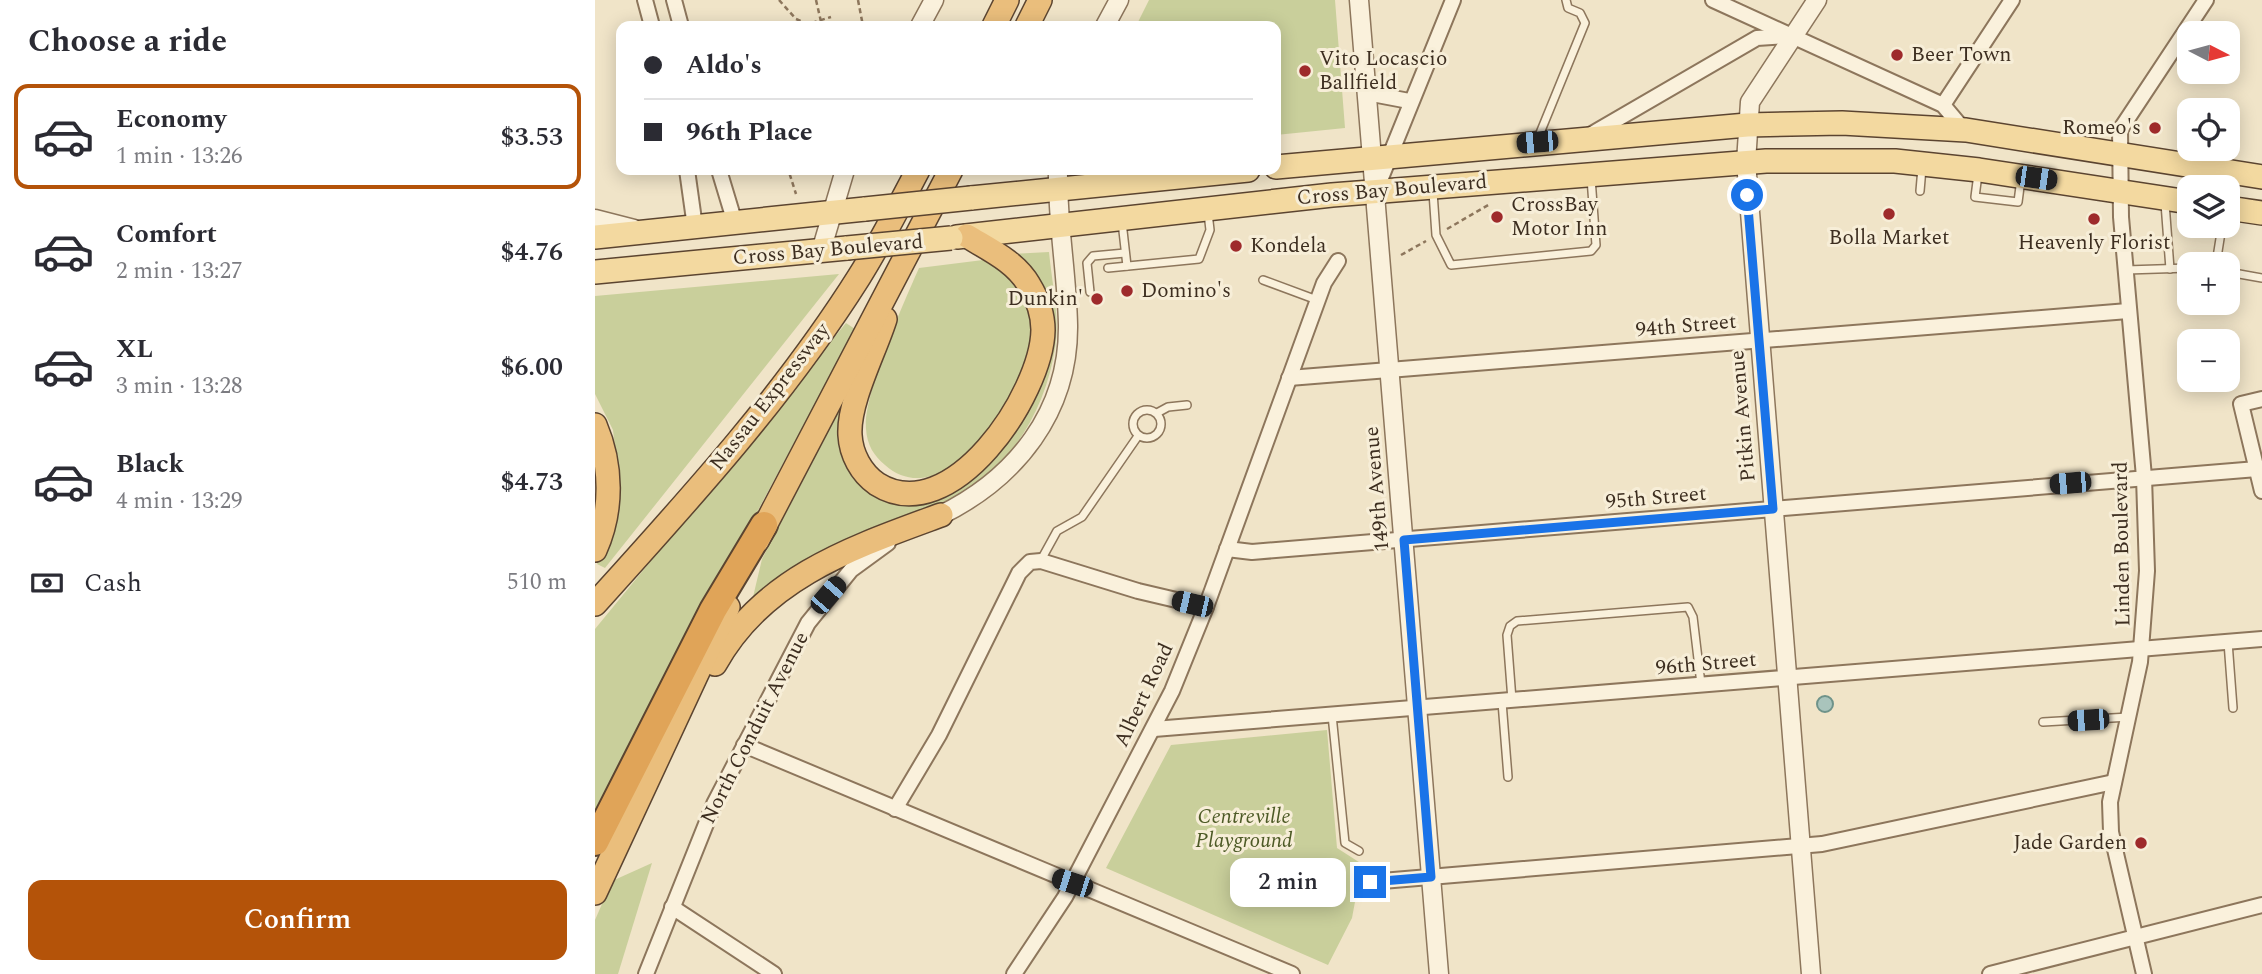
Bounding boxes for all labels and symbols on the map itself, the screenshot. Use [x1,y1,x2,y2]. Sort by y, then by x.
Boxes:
north arrow [2177,21,2240,84]
place label: Beer Town [1911,39,2011,71]
place label: Vito Locascio Ballfield [1319,43,1447,99]
marker: Beer Town [1889,47,1905,63]
marker: Vito Locascio Ballfield [1297,63,1313,79]
place label: Romeo's [2062,112,2141,144]
marker: Romeo's [2147,120,2163,136]
car [1516,130,1559,154]
car [2014,165,2059,191]
street label: Cross Bay Boulevard [1295,166,1489,214]
route start [1731,179,1763,211]
place label: CrossBay Motor Inn [1511,189,1607,245]
marker: Bolla Market [1881,206,1897,222]
marker: CrossBay Motor Inn [1489,209,1505,225]
marker: Heavenly Florist [2086,211,2102,227]
place label: Bolla Market [1829,222,1949,254]
street label: Cross Bay Boulevard [731,226,925,274]
place label: Heavenly Florist [2018,227,2170,259]
place label: Kondela [1250,230,1327,262]
marker: Kondela [1228,238,1244,254]
place label: Domino's [1141,275,1231,307]
place label: Dunkin' [1007,283,1083,315]
marker: Domino's [1119,283,1135,299]
marker: Dunkin' [1089,291,1105,307]
street label: 94th Street [1634,306,1738,346]
street label: Nassau Expressway [702,315,839,478]
street label: Pitkin Avenue [1721,349,1765,483]
street label: 149th Avenue [1356,425,1398,553]
street label: Linden Boulevard [2105,461,2139,627]
car [2049,471,2092,495]
street label: 95th Street [1604,478,1708,518]
car [807,572,850,618]
car [1170,589,1215,619]
street label: North Conduit Avenue [693,626,817,830]
street label: Albert Road [1106,637,1182,753]
street label: 96th Street [1654,644,1758,684]
car [2067,708,2110,732]
park label: Centreville Playground [1195,801,1293,857]
place label: Jade Garden [2013,827,2127,859]
marker: Jade Garden [2133,835,2149,851]
callout: 2 min [1230,858,1345,906]
route end [1354,866,1386,898]
car [1049,867,1096,899]

